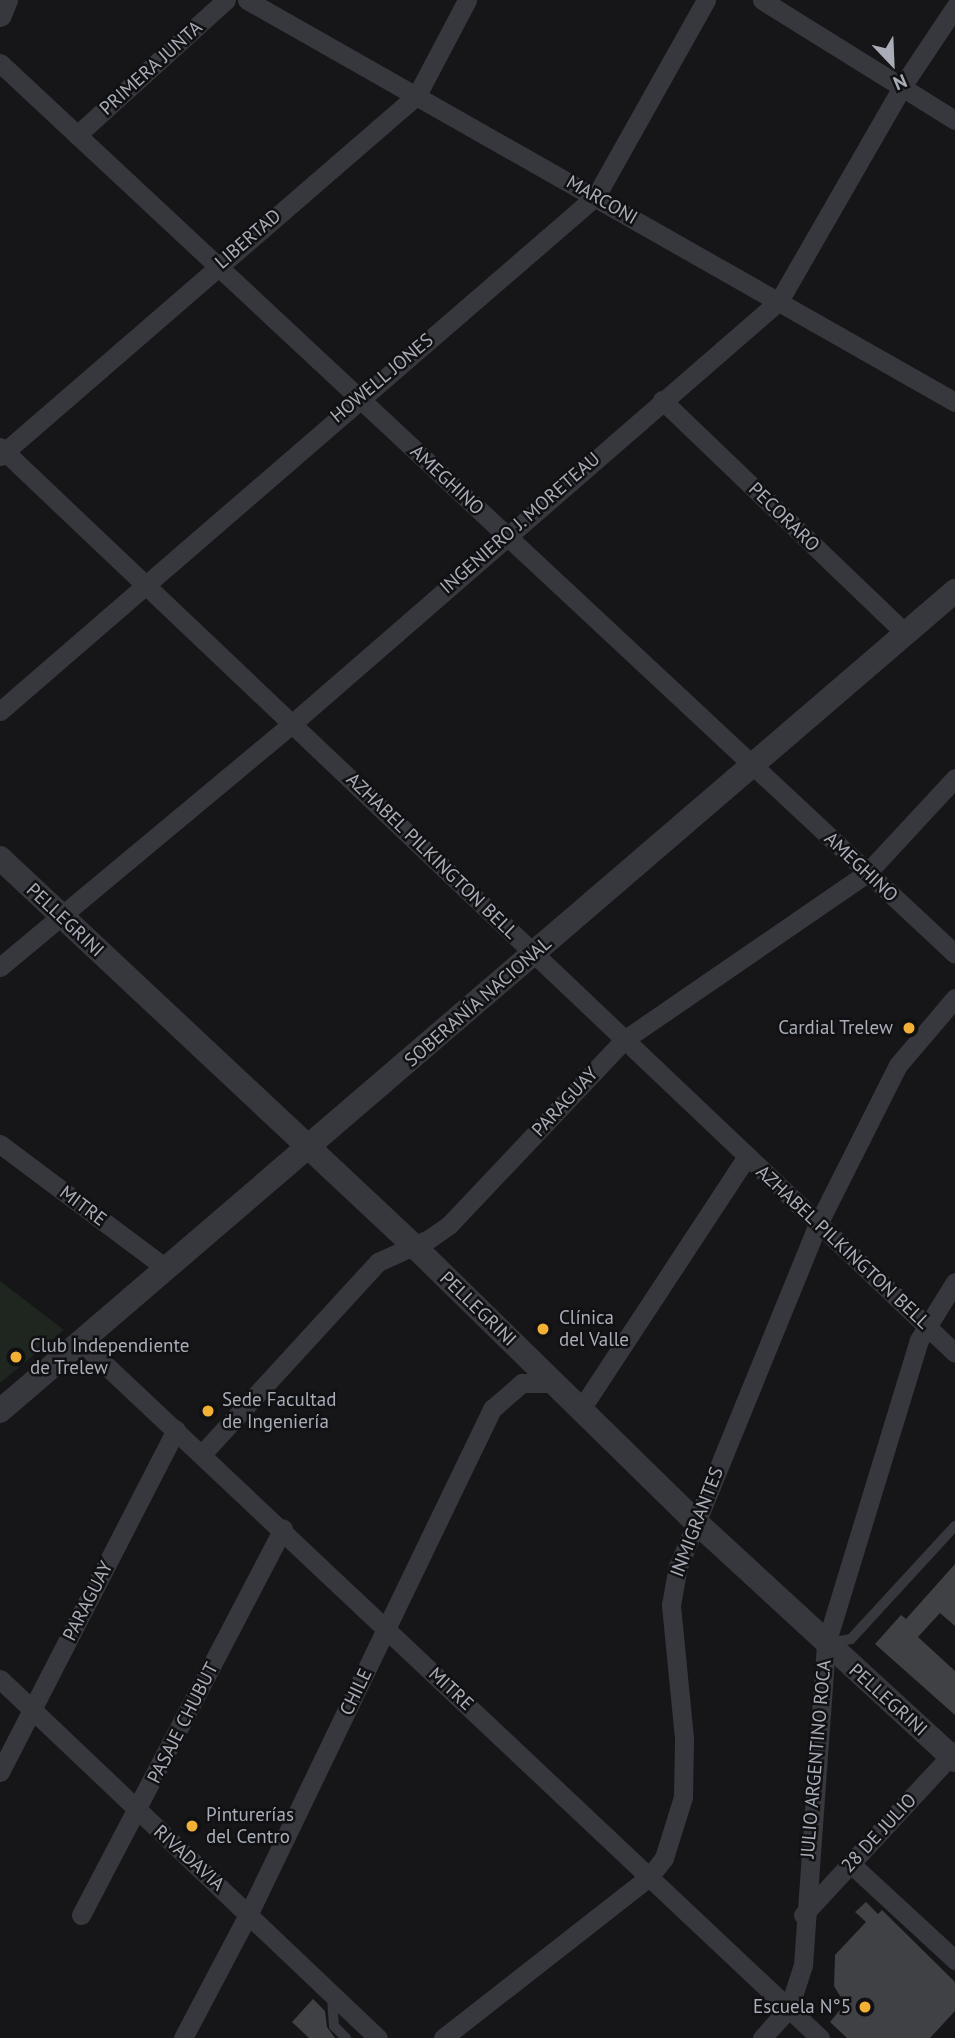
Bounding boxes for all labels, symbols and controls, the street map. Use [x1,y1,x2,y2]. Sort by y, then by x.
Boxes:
street label: PRIMERA JUNTA [95,16,207,120]
north arrow [857,28,927,98]
text: N [890,69,911,96]
street label: MARCONI [562,171,642,229]
street label: LIBERTAD [210,204,286,274]
street label: HOWELL JONES [326,328,438,428]
street label: AMEGHINO [406,440,488,520]
street label: INGENIERO J. MORETEAU [435,447,605,599]
street label: PECORARO [744,478,824,556]
street label: AZHABEL PILKINGTON BELL [341,768,523,944]
street label: AMEGHINO [820,827,902,907]
street label: PELLEGRINI [22,878,108,962]
street label: SOBERANÍA NACIONAL [400,932,556,1072]
place label: Cardial Trelew [778,1017,893,1039]
marker: Cardial Trelew [899,1018,919,1038]
street label: PARAGUAY [527,1063,603,1141]
street label: AZHABEL PILKINGTON BELL [751,1160,935,1334]
street label: MITRE [55,1181,111,1231]
street label: PELLEGRINI [435,1267,521,1351]
place label: Clínica del Valle [559,1307,630,1351]
marker: Clínica del Valle [533,1319,553,1339]
place label: Club Independiente de Trelew [30,1335,189,1379]
marker: Club Independiente de Trelew [8,1349,24,1365]
place label: Sede Facultad de Ingeniería [222,1389,336,1433]
marker: Sede Facultad de Ingeniería [200,1403,216,1419]
street label: INMIGRANTES [666,1464,728,1580]
street label: PARAGUAY [58,1557,118,1645]
street label: PASAJE CHUBUT [143,1659,223,1787]
street label: JULIO ARGENTINO ROCA [796,1659,836,1859]
street label: PELLEGRINI [844,1659,932,1741]
street label: MITRE [424,1663,478,1715]
street label: CHILE [335,1665,377,1719]
street label: 28 DE JULIO [837,1789,921,1877]
place label: Pinturerías del Centro [206,1804,294,1848]
marker: Pinturerías del Centro [184,1818,200,1834]
street label: RIVADAVIA [149,1820,229,1896]
place label: Escuela N°5 [753,1996,851,2018]
marker: Escuela N°5 [857,1999,873,2015]

